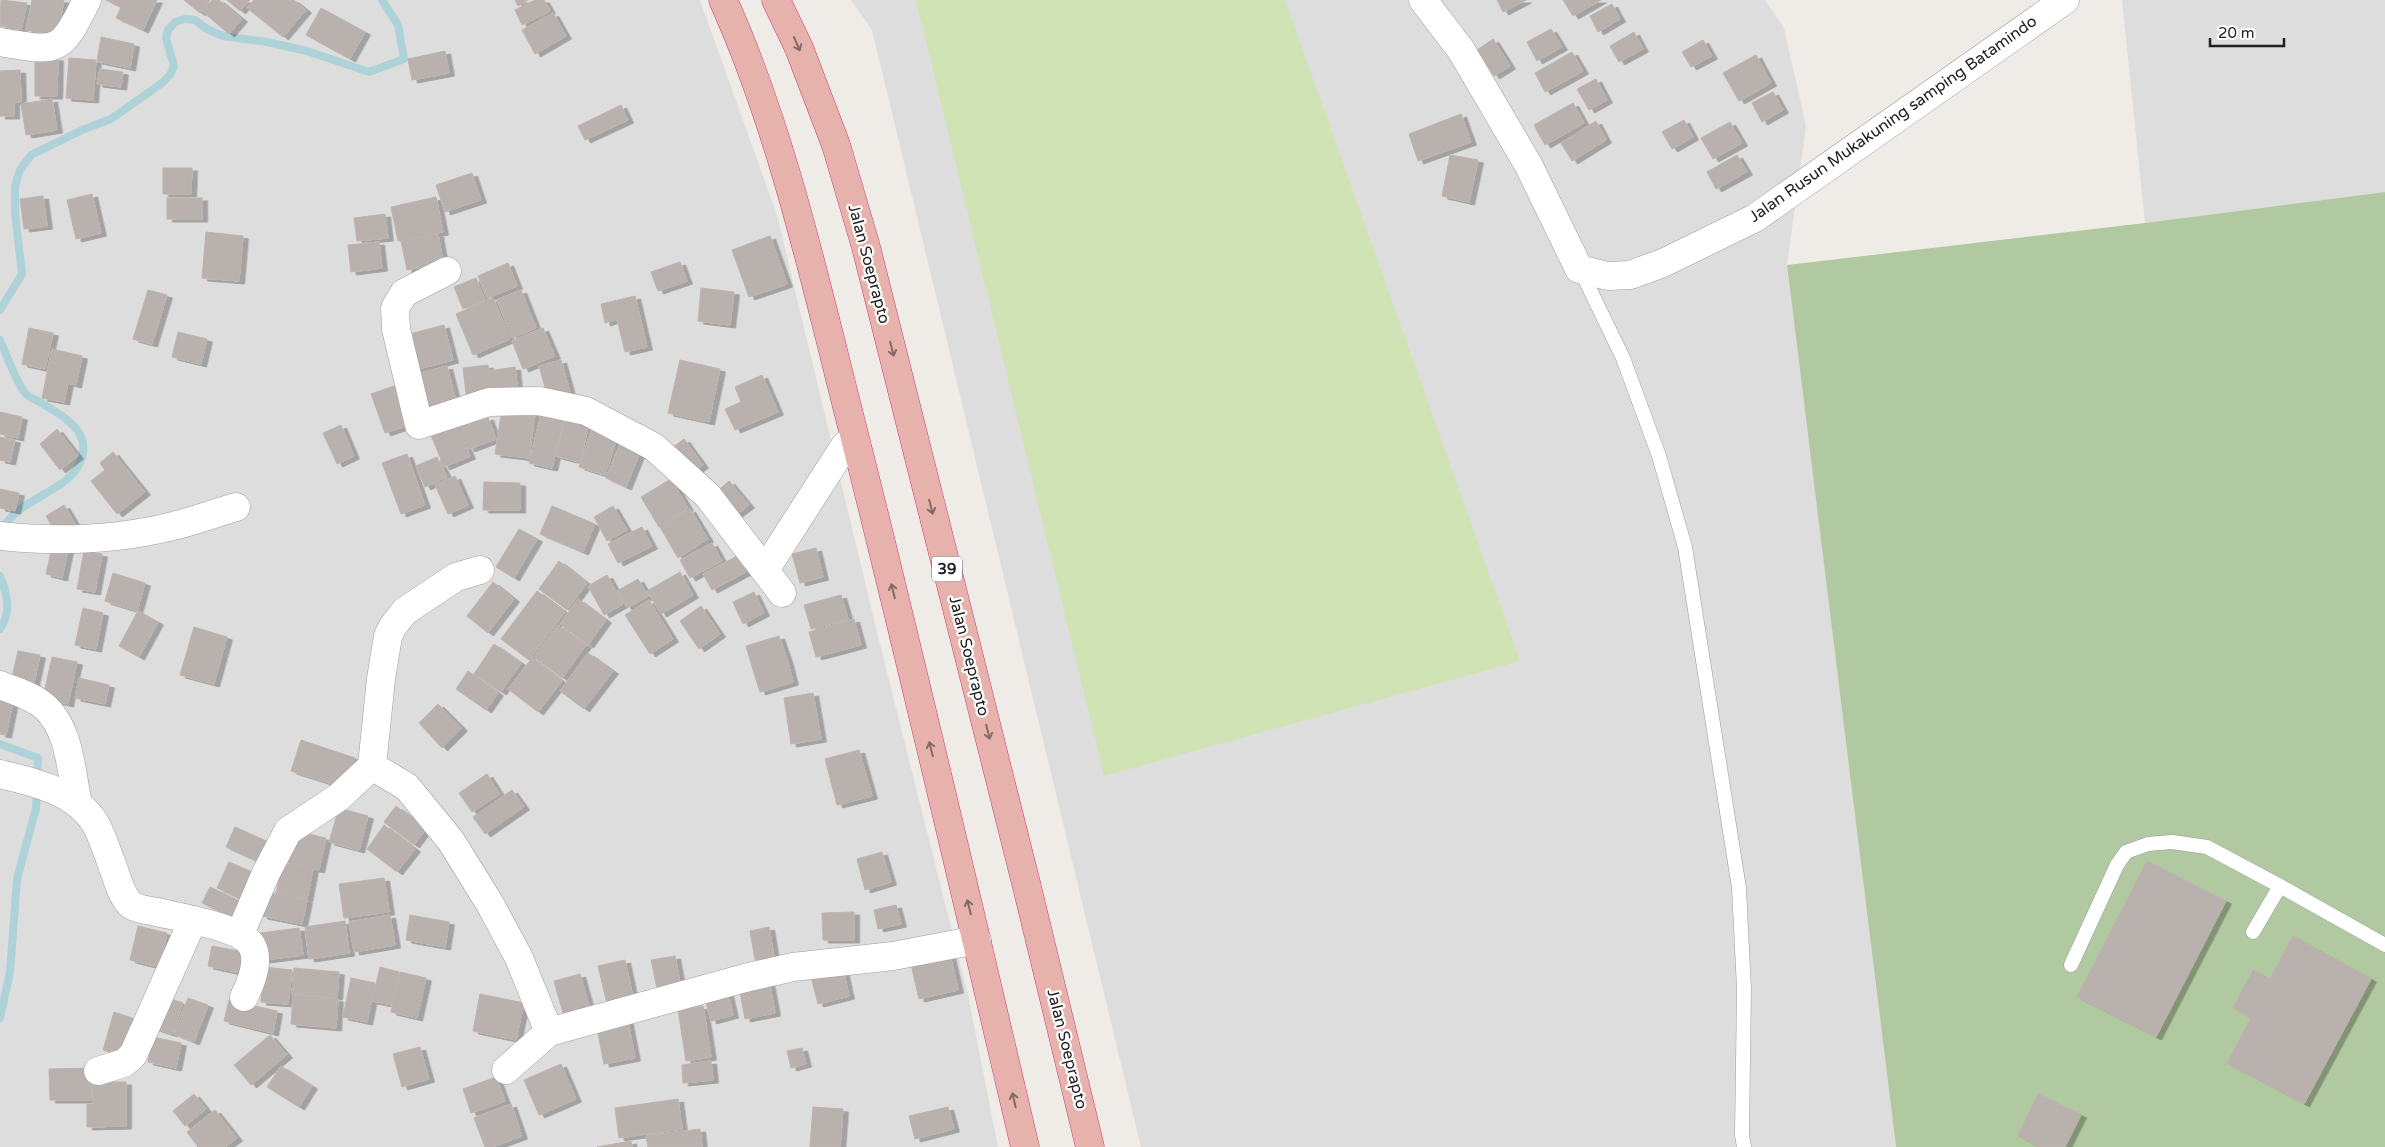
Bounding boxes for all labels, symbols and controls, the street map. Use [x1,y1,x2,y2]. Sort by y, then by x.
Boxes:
street label: Jalan Rusun Mukakuning samping Batamindo [1745,11,2041,227]
scale bar [2210,15,2284,47]
text: 20 m [2218,24,2255,42]
one-way arrow [793,36,803,51]
street label: Jalan Soeprapto [843,202,895,326]
one-way arrow [888,341,897,357]
one-way arrow [927,498,937,514]
road number: 39 [932,556,962,582]
one-way arrow [887,584,897,600]
street label: Jalan Soeprapto [944,594,994,718]
one-way arrow [984,724,993,740]
one-way arrow [926,742,935,758]
one-way arrow [964,900,973,916]
street label: Jalan Soeprapto [1042,987,1092,1111]
one-way arrow [1009,1092,1018,1108]

